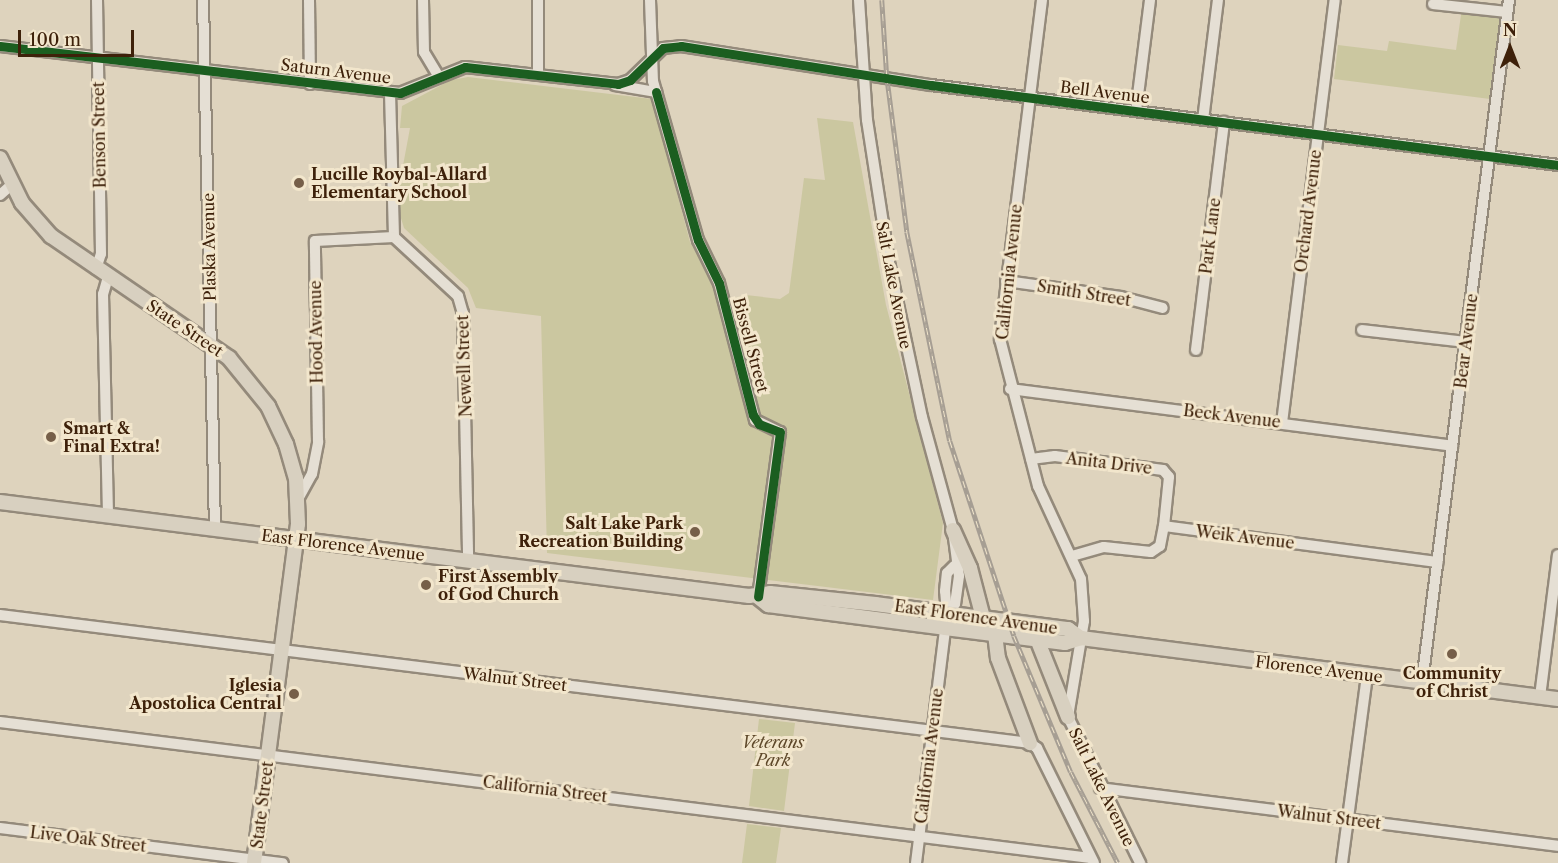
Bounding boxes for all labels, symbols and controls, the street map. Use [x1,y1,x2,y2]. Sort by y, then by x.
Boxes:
scale bar [21,18,136,56]
north arrow [1480,18,1540,78]
text: N [1503,20,1517,40]
text: 100 m [29,29,81,51]
street label: Saturn Avenue [280,55,392,87]
street label: Bell Avenue [1059,77,1151,107]
street label: Benson Street [88,82,110,188]
street label: Orchard Avenue [1291,148,1325,274]
place label: Lucille Roybal-Allard Elementary School [311,164,487,202]
marker: Lucille Roybal-Allard Elementary School [292,176,306,190]
street label: Plaska Avenue [198,192,220,302]
street label: Park Lane [1196,197,1224,275]
street label: California Avenue [992,203,1026,341]
street label: Salt Lake Avenue [872,219,916,351]
street label: Smith Street [1036,276,1132,310]
street label: Hood Avenue [305,280,327,384]
street label: Bear Avenue [1451,292,1481,390]
street label: State Street [143,295,227,361]
street label: Bissell Street [729,295,773,395]
street label: Newell Street [453,314,475,418]
street label: Beck Avenue [1182,400,1282,432]
place label: Smart & Final Extra! [63,418,160,456]
marker: Smart & Final Extra! [44,430,58,444]
street label: Anita Drive [1065,448,1153,478]
place label: Salt Lake Park Recreation Building [518,513,683,551]
street label: Weik Avenue [1194,521,1296,553]
street label: East Florence Avenue [260,525,426,565]
marker: Salt Lake Park Recreation Building [688,525,702,539]
place label: First Assembly of God Church [438,566,559,604]
marker: First Assembly of God Church [419,578,433,592]
street label: East Florence Avenue [893,596,1059,638]
marker: Community of Christ [1445,647,1459,661]
street label: Florence Avenue [1254,652,1384,686]
street label: Walnut Street [462,663,568,695]
place label: Community of Christ [1403,663,1501,701]
place label: Iglesia Apostolica Central [129,675,282,713]
marker: Iglesia Apostolica Central [287,687,301,701]
street label: California Avenue [911,687,947,825]
street label: Salt Lake Avenue [1065,724,1139,850]
park label: Veterans Park [742,732,804,770]
street label: State Street [247,760,277,850]
street label: California Street [482,772,608,806]
street label: Walnut Street [1276,801,1382,833]
street label: Live Oak Street [29,822,147,856]

